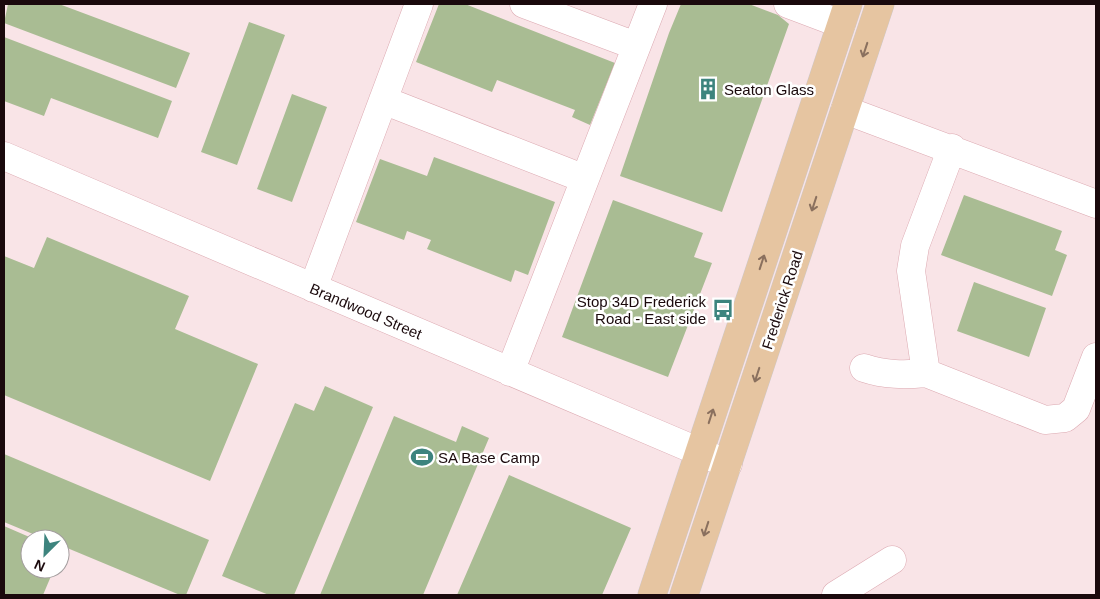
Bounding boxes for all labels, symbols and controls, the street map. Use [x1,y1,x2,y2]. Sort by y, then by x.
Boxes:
one-way arrow [860,42,869,57]
building icon: Seaton Glass [695,76,721,102]
place label: Seaton Glass [724,81,814,98]
one-way arrow [809,196,818,212]
street label: Frederick Road [758,249,806,351]
one-way arrow [758,254,767,270]
street label: Brandwood Street [307,280,425,343]
place label: Stop 34D Frederick Road - East side [577,293,706,327]
bus stop icon: Stop 34D Frederick Road - East side [710,297,736,323]
one-way arrow [752,367,762,383]
one-way arrow [707,409,716,424]
sports icon: SA Base Camp [409,444,435,470]
place label: SA Base Camp [438,449,540,466]
one-way arrow [701,521,710,537]
north arrow [20,529,70,579]
text: N [32,557,48,575]

